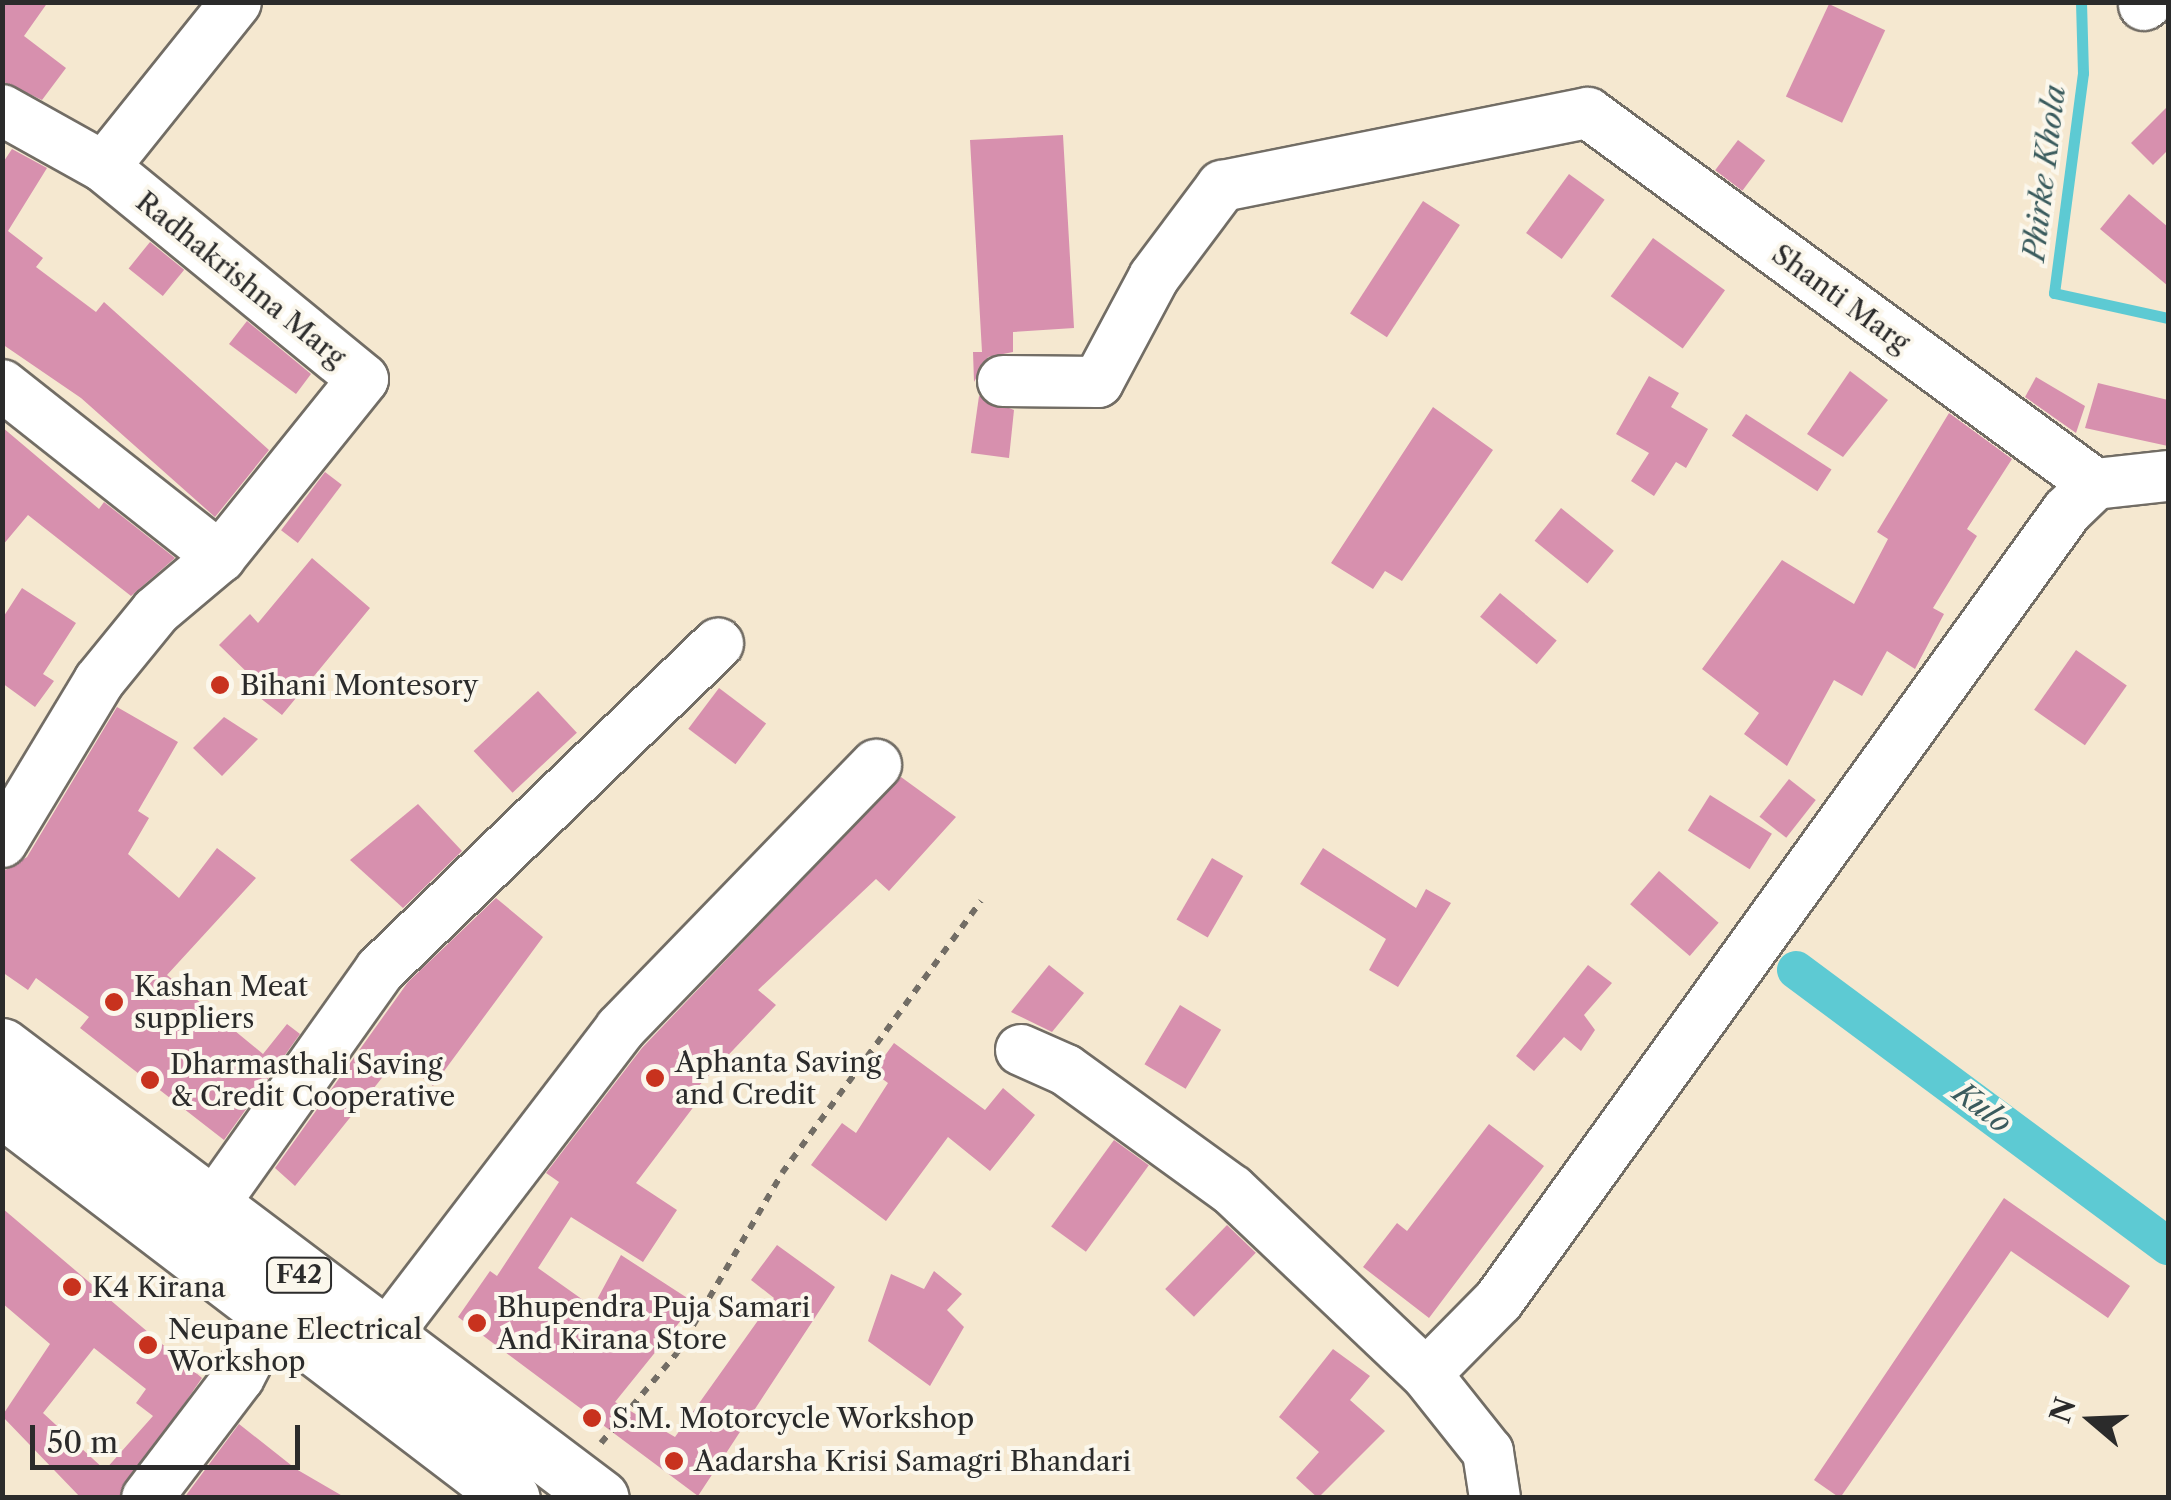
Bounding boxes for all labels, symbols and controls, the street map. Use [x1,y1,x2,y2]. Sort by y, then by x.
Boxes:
water label: Phirke Khola [2016,83,2074,263]
street label: Radhakrishna Marg [129,184,353,374]
street label: Shanti Marg [1766,237,1916,359]
place label: Bihani Montesory [240,668,478,702]
marker: Bihani Montesory [209,674,231,696]
place label: Kashan Meat suppliers [134,969,308,1035]
marker: Kashan Meat suppliers [103,991,125,1013]
place label: Aphanta Saving and Credit [675,1045,882,1111]
place label: Dharmasthali Saving & Credit Cooperative [170,1047,455,1113]
marker: Aphanta Saving and Credit [644,1067,666,1089]
marker: Dharmasthali Saving & Credit Cooperative [139,1069,161,1091]
water label: Kulo [1946,1075,2018,1141]
road number: F42 [264,1255,334,1295]
place label: K4 Kirana [92,1270,226,1304]
marker: K4 Kirana [61,1276,83,1298]
place label: Bhupendra Puja Samari And Kirana Store [497,1290,811,1356]
place label: Neupane Electrical Workshop [168,1312,422,1378]
marker: Bhupendra Puja Samari And Kirana Store [466,1312,488,1334]
marker: Neupane Electrical Workshop [137,1334,159,1356]
north arrow [2041,1370,2141,1470]
text: N [2043,1393,2083,1427]
place label: S.M. Motorcycle Workshop [612,1401,975,1435]
scale bar [35,1405,305,1467]
marker: S.M. Motorcycle Workshop [581,1407,603,1429]
text: 50 m [47,1424,118,1461]
place label: Aadarsha Krisi Samagri Bhandari [694,1444,1131,1478]
marker: Aadarsha Krisi Samagri Bhandari [663,1450,685,1472]

